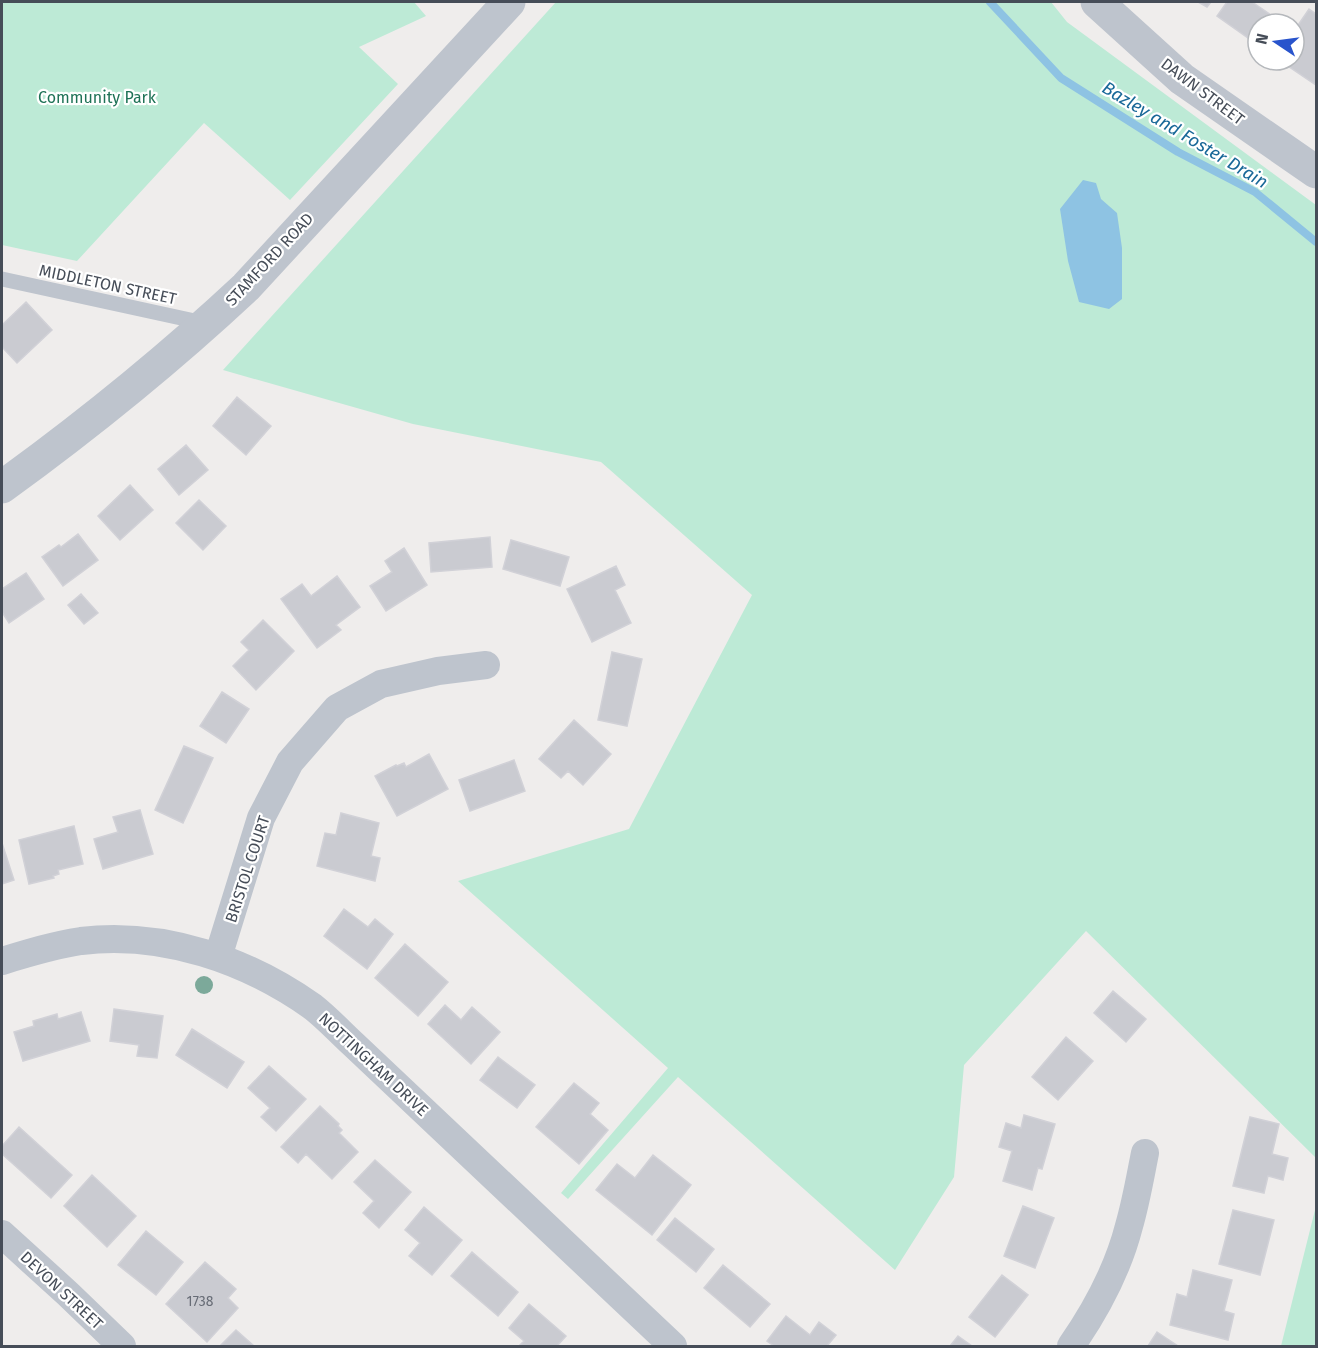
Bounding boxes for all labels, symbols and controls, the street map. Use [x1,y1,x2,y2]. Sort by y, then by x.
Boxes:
north arrow [1246,12,1306,72]
text: N [1251,31,1272,46]
street label: DAWN STREET [1157,54,1249,129]
water label: Bazley and Foster Drain [1098,77,1272,193]
park label: Community Park [38,88,157,107]
street label: STAMFORD ROAD [221,209,317,310]
street label: MIDDLETON STREET [37,261,179,308]
street label: BRISTOL COURT [221,813,274,925]
street label: NOTTINGHAM DRIVE [315,1009,432,1120]
street label: DEVON STREET [17,1247,107,1334]
house number: 1738 [187,1293,214,1310]

